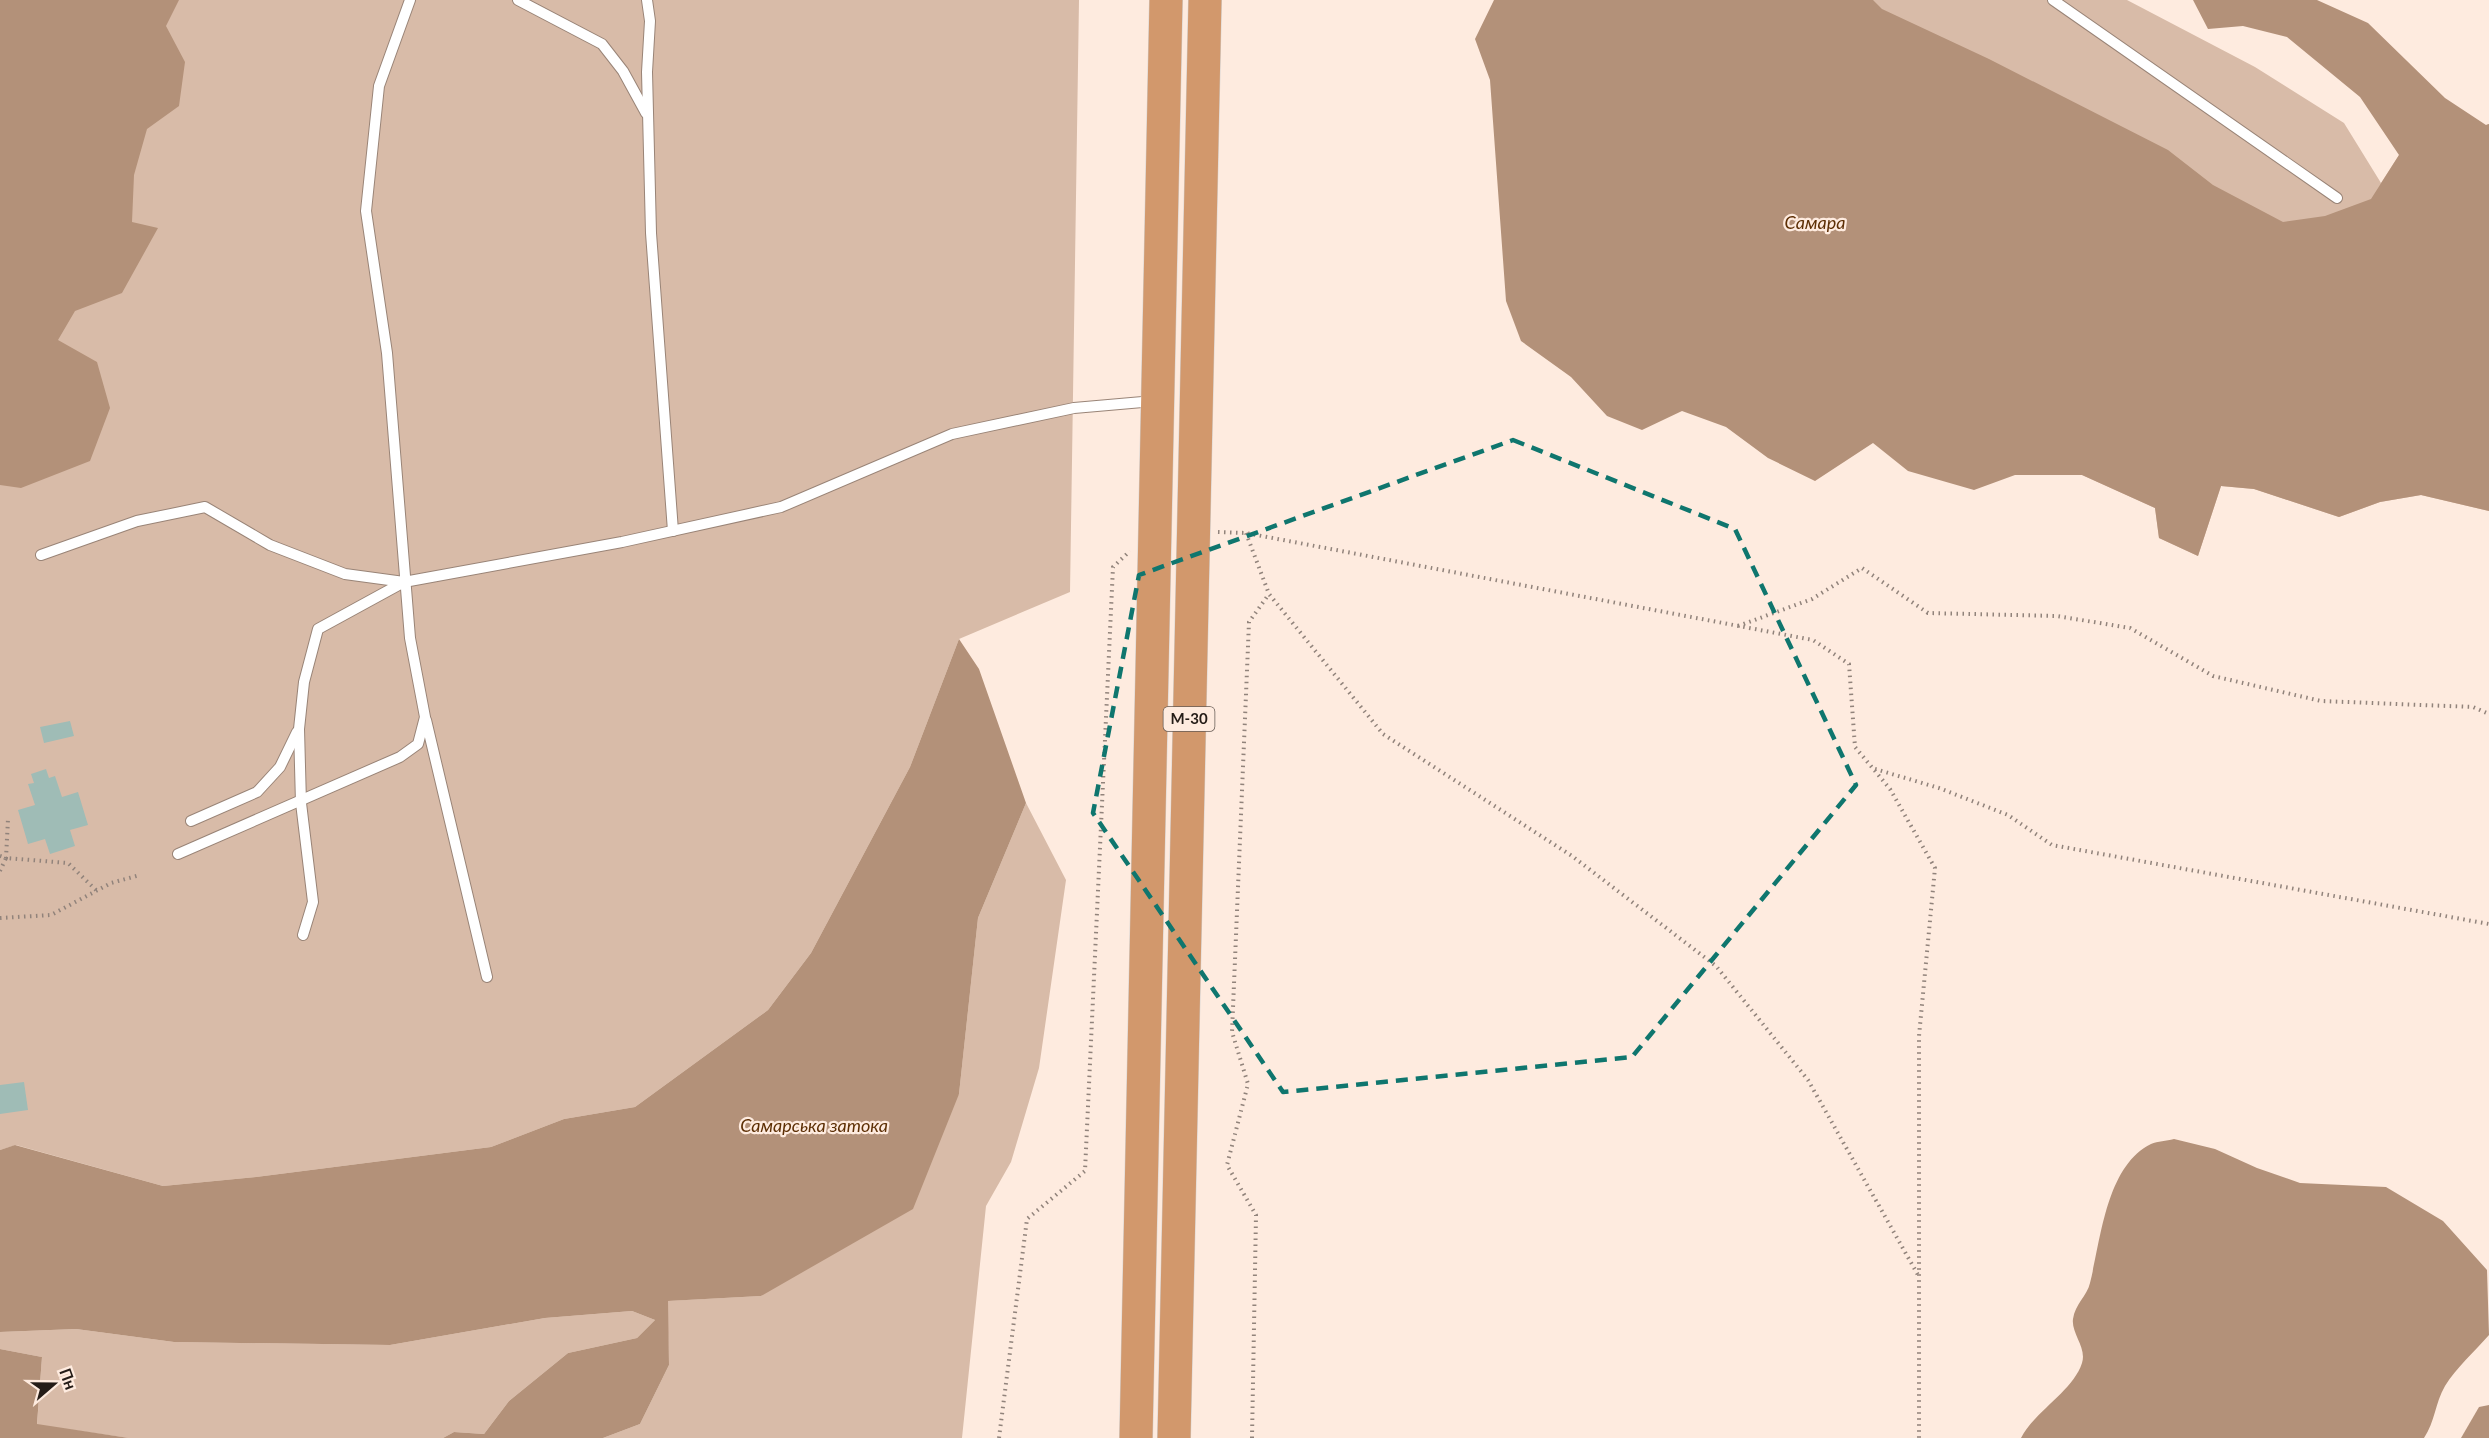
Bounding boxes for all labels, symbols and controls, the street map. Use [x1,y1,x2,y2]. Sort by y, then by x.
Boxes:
water label: Самара [1785,211,1845,233]
road number: М-30 [1164,707,1214,731]
water label: Самарська затока [740,1114,888,1136]
north arrow [24,1354,84,1414]
text: Пн [56,1366,81,1392]

